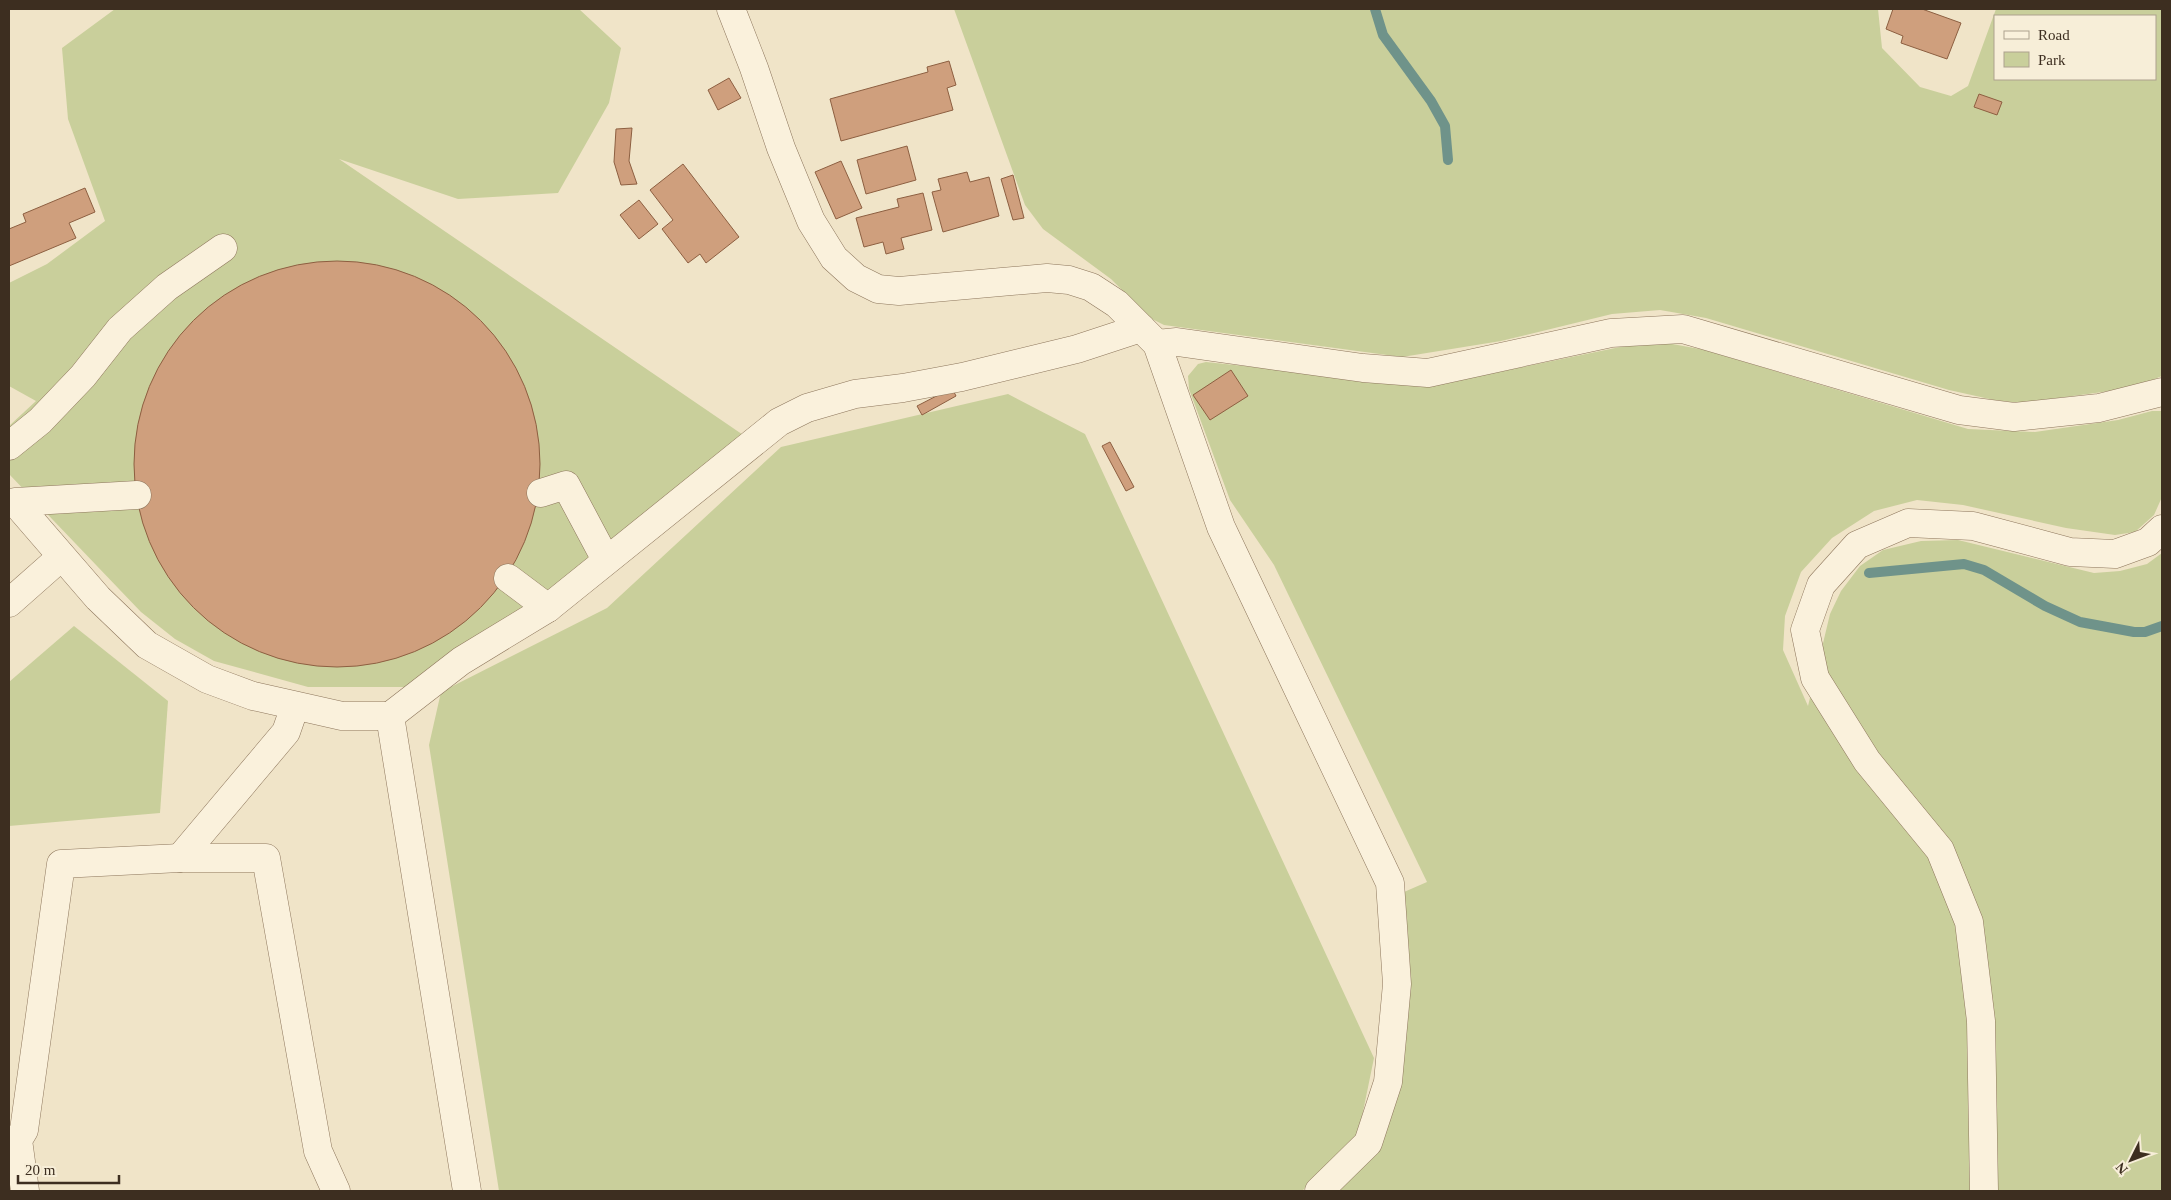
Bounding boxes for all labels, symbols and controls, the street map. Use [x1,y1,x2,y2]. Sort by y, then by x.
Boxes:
legend [1994,15,2156,80]
text: Road [2038,27,2070,43]
text: Park [2038,52,2066,68]
north arrow [2106,1135,2156,1185]
scale bar [18,1152,119,1184]
text: N [2113,1160,2131,1177]
text: 20 m [25,1162,56,1178]

